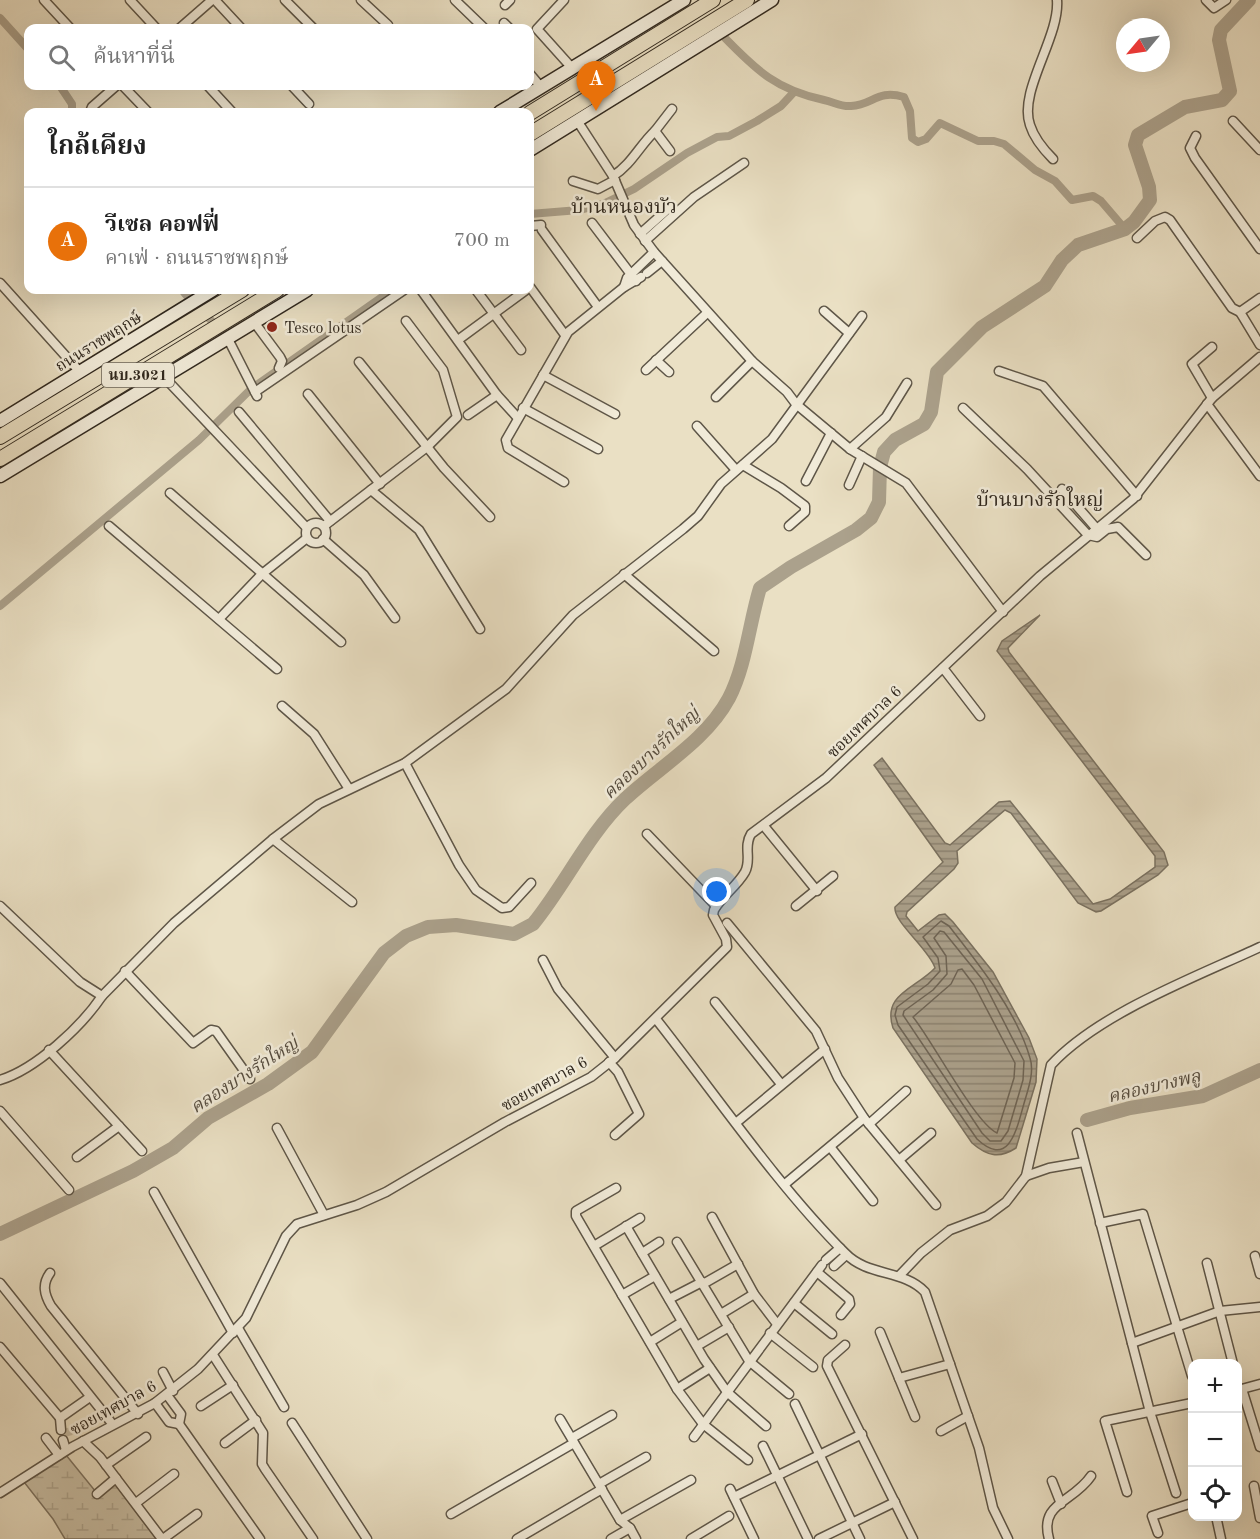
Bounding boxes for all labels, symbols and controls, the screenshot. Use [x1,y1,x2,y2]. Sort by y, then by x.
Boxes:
north arrow [1116,18,1170,72]
search box [24,24,534,90]
icon: search [45,41,78,74]
text: ค้นหาที่นี่ [93,46,175,68]
pin: A [576,62,616,111]
text: ใกล้เคียง [48,134,147,160]
district label: บ้านหนองบัว [571,196,677,218]
text: วีเซล คอฟฟี่ [105,214,219,236]
text: A [60,231,75,251]
text: 700 m [454,231,510,251]
text: คาเฟ่ · ถนนราชพฤกษ์ [105,249,288,269]
street label: ถนนราชพฤกษ์ [52,307,145,375]
marker: Tesco lotus [265,320,279,334]
place label: Tesco lotus [284,321,361,337]
road number: นบ.3021 [102,363,174,387]
district label: บ้านบางรักใหญ่ [976,486,1104,511]
street label: ซอยเทศบาล 6 [825,683,906,762]
water label: คลองบางรักใหญ่ [597,699,706,803]
your location [702,877,731,906]
water label: คลองบางรักใหญ่ [185,1029,305,1118]
street label: ซอยเทศบาล 6 [499,1054,591,1115]
water label: คลองบางพลู [1106,1067,1204,1108]
map controls [1188,1359,1242,1521]
button: + [1188,1359,1242,1413]
street label: ซอยเทศบาล 6 [68,1378,160,1439]
button: − [1188,1413,1242,1467]
button: locate [1188,1467,1242,1521]

